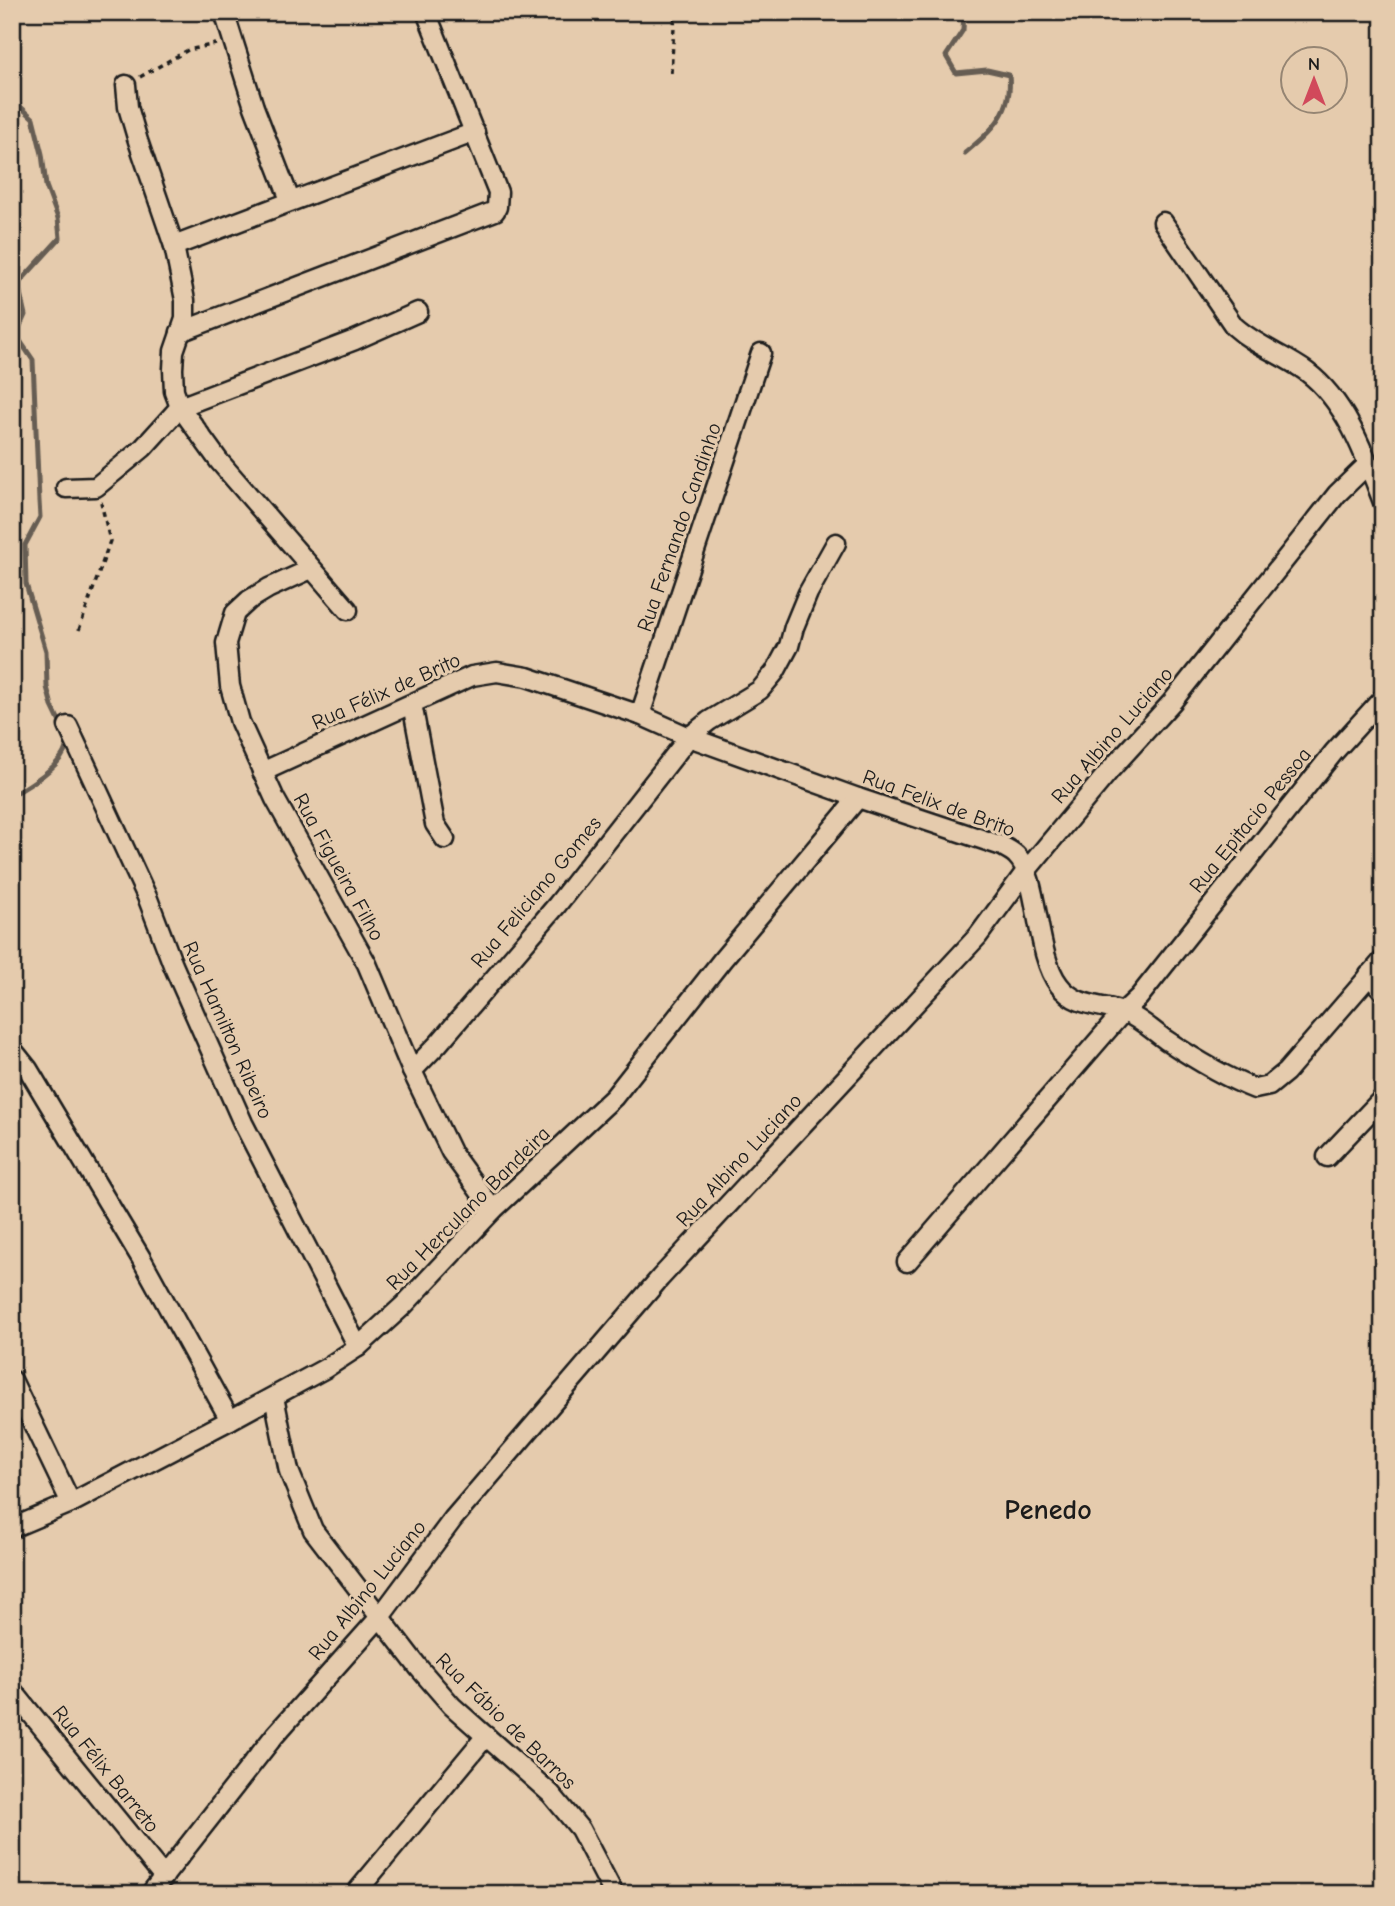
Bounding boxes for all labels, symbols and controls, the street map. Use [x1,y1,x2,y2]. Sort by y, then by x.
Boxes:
north arrow [1280,46,1350,116]
text: N [1308,53,1320,75]
street label: Rua Fernando Candinho [632,419,726,635]
street label: Rua Félix de Brito [308,647,464,735]
street label: Rua Albino Luciano [1046,662,1178,808]
street label: Rua Epitacio Pessoa [1184,743,1316,897]
street label: Rua Felix de Brito [860,764,1018,842]
street label: Rua Figueira Filho [289,789,389,945]
street label: Rua Feliciano Gomes [466,811,606,973]
street label: Rua Hamilton Ribeiro [178,937,278,1123]
street label: Rua Albino Luciano [671,1089,807,1231]
street label: Rua Herculano Bandeira [381,1121,555,1295]
district label: Penedo [1004,1494,1092,1526]
street label: Rua Albino Luciano [303,1515,431,1665]
street label: Rua Fábio de Barros [431,1648,581,1794]
street label: Rua Félix Barreto [48,1701,164,1837]

